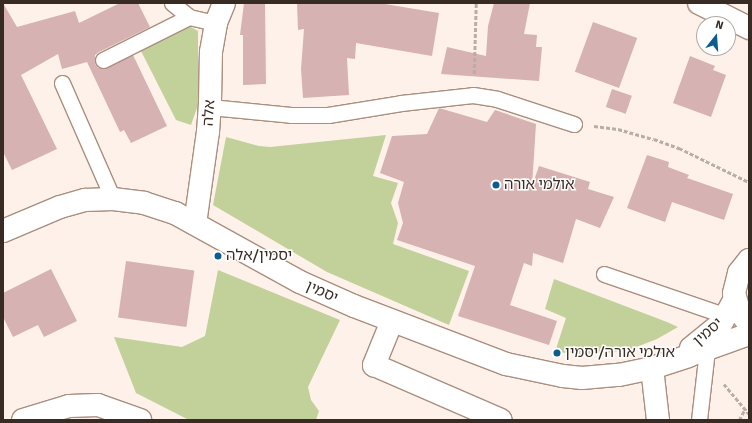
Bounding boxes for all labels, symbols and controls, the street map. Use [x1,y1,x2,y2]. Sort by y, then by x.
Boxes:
north arrow [696,16,736,56]
text: N [714,18,725,32]
street label: אלה [199,99,219,127]
place label: אולמי אורה [504,176,575,194]
marker: אולמי אורה [491,180,501,190]
place label: יסמין/אלה [226,247,292,265]
marker: יסמין/אלה [213,251,223,261]
street label: יסמין [303,277,341,307]
street label: יסמין [690,314,726,350]
place label: אולמי אורה/יסמין [565,344,675,362]
marker: אולמי אורה/יסמין [552,348,562,358]

